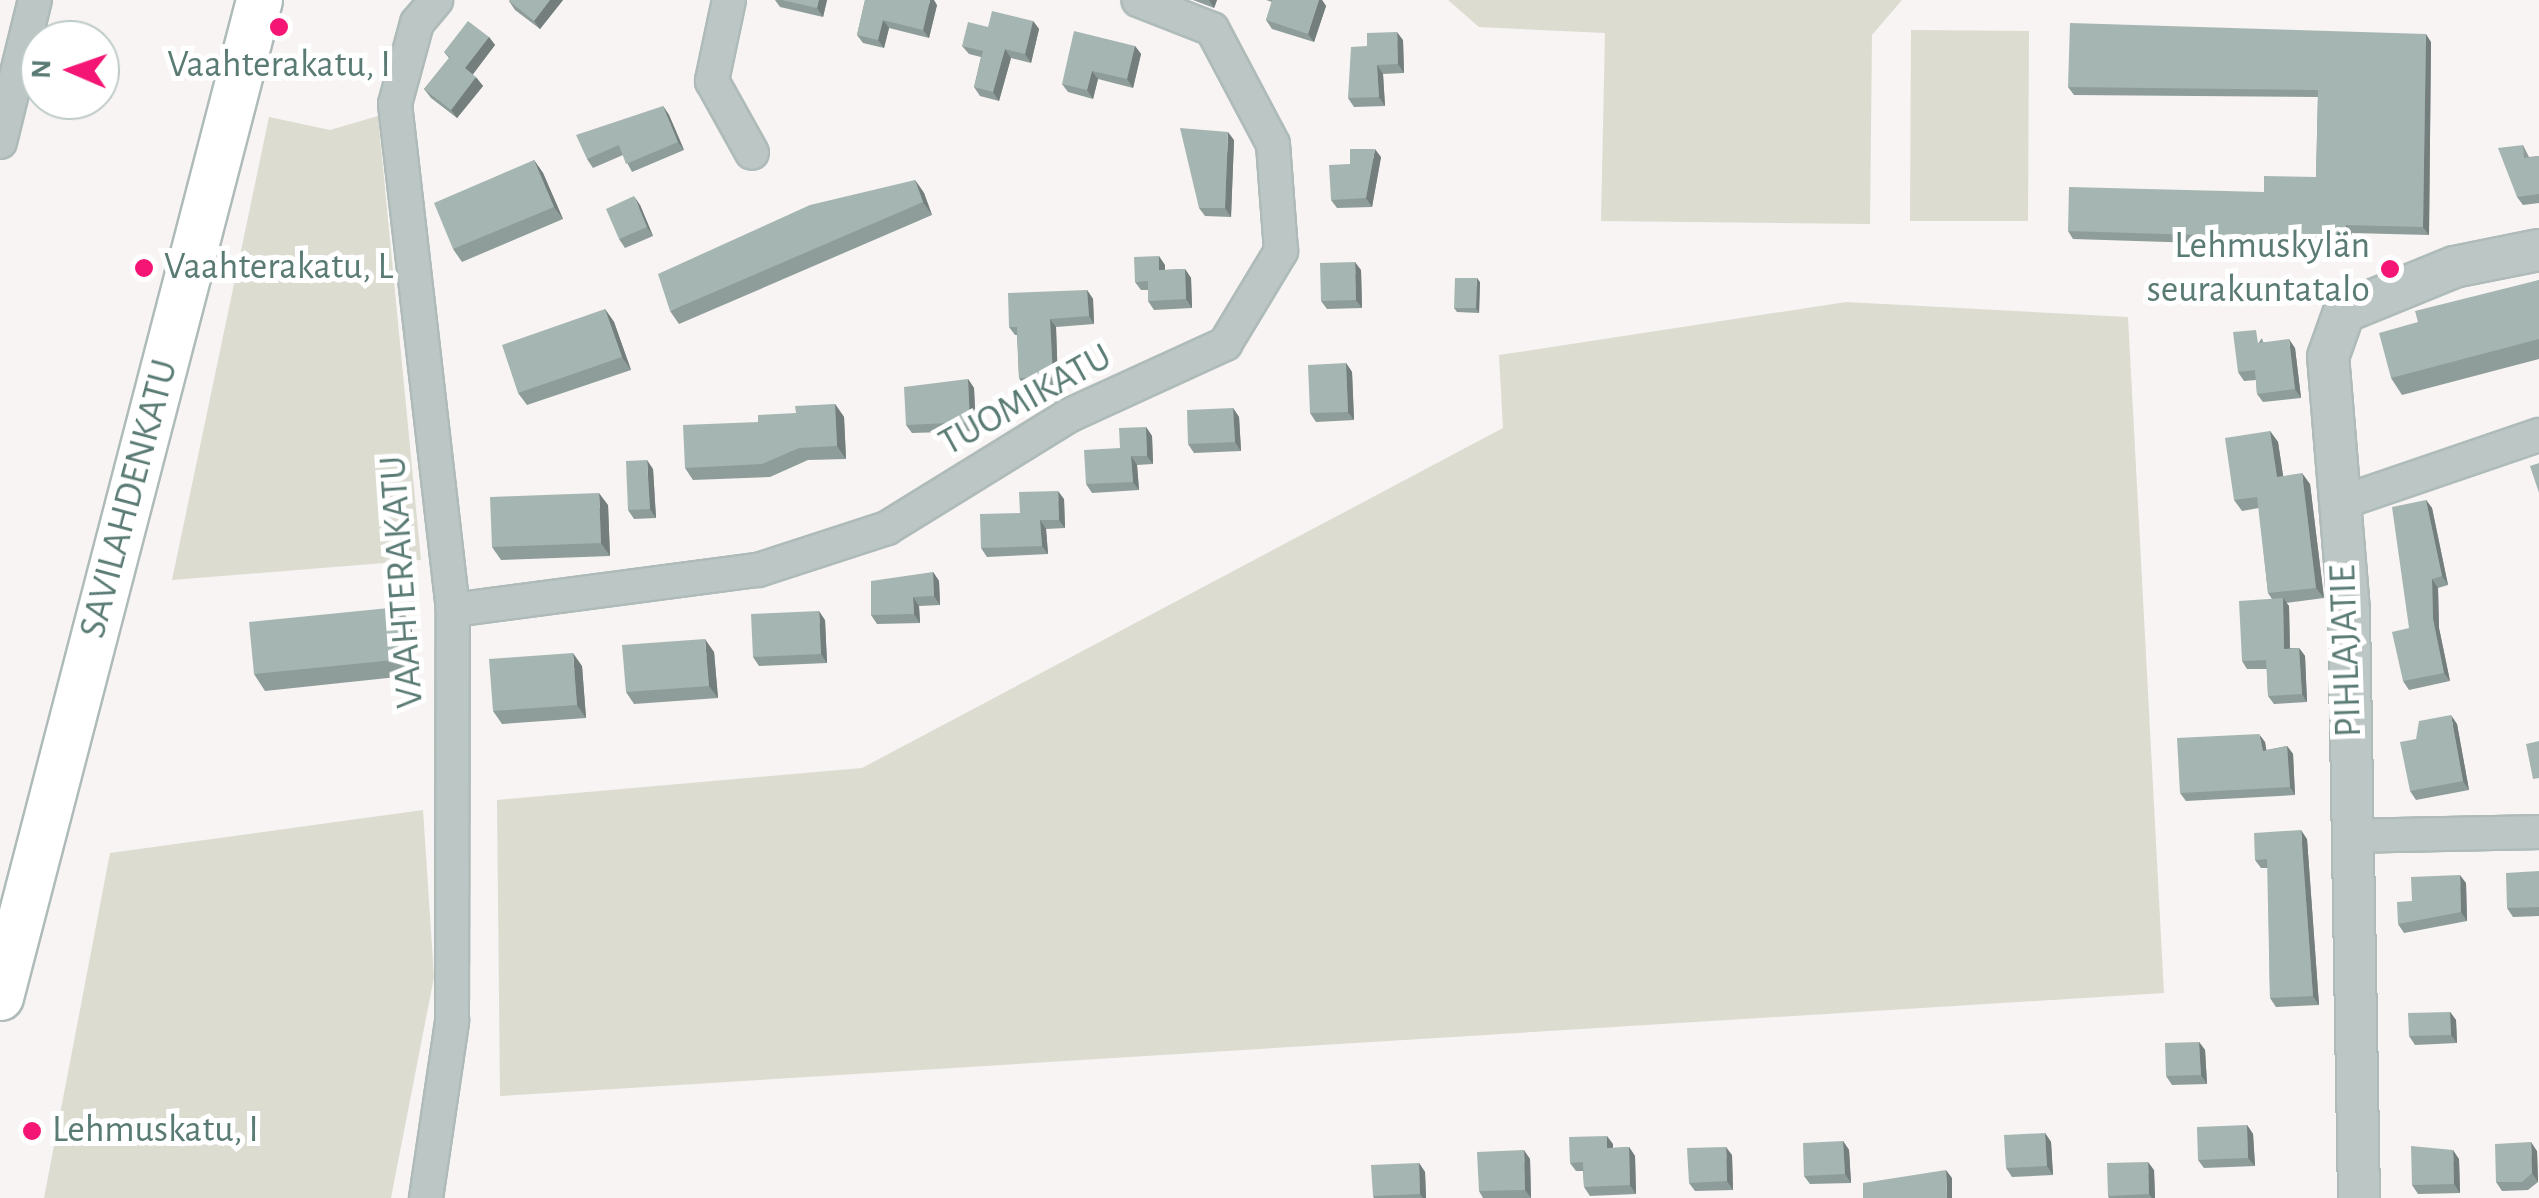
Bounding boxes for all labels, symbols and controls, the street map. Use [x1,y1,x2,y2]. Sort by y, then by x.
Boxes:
marker: Vaahterakatu, I [268,16,290,38]
north arrow [20,20,120,120]
place label: Vaahterakatu, I [167,43,391,89]
text: N [28,59,56,79]
place label: Lehmuskylän seurakuntatalo [2147,224,2370,314]
place label: Vaahterakatu, L [164,245,393,291]
marker: Vaahterakatu, L [133,257,155,279]
marker: Lehmuskylän seurakuntatalo [2379,258,2401,280]
street label: TUOMIKATU [932,335,1120,467]
street label: SAVILAHDENKATU [71,355,189,643]
street label: VAAHTERAKATU [371,454,435,710]
street label: PIHLAJATIE [2321,564,2373,738]
place label: Lehmuskatu, I [52,1108,259,1154]
marker: Lehmuskatu, I [21,1120,43,1142]

